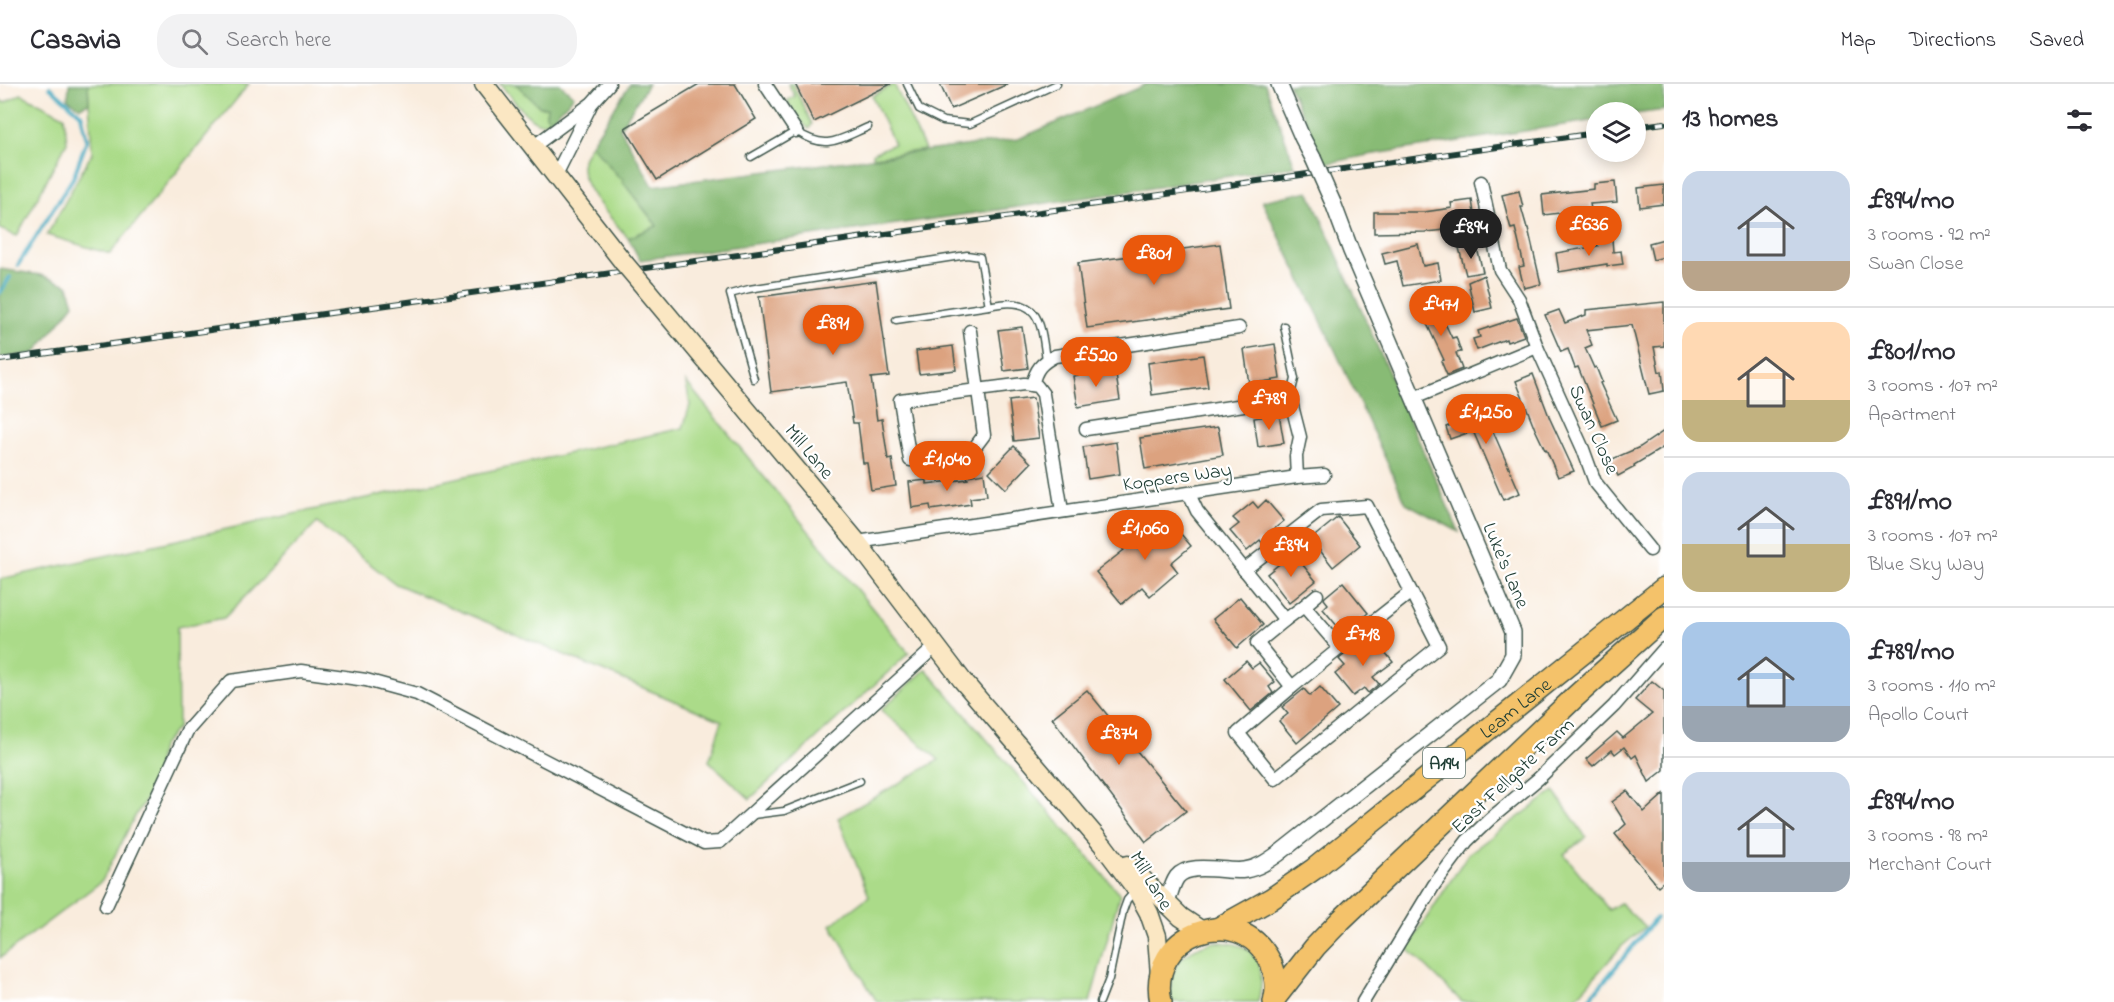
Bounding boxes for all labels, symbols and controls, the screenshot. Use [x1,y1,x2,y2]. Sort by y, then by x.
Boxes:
search box [157,14,577,68]
text: Casavia [30,21,121,62]
icon: search [178,25,211,58]
text: Search here [226,25,331,57]
text: Map [1840,26,1876,56]
text: Directions [1909,26,1996,56]
text: Saved [2029,26,2084,56]
text: 13 homes [1682,101,1778,139]
map controls [1586,102,1646,162]
button: layers [1586,102,1646,162]
icon: filters [2063,104,2096,137]
text: £894/mo [1868,183,1954,221]
icon: home [1730,195,1802,267]
pin: £636 [1553,206,1625,257]
pin: £894 [1435,209,1507,260]
text: £636 [1570,211,1608,240]
text: £894 [1454,214,1488,243]
text: 3 rooms · 92 m² [1868,221,1991,250]
pin: £801 [1118,235,1190,286]
text: £801 [1136,240,1172,269]
text: Swan Close [1868,250,1964,279]
pin: £471 [1405,286,1477,337]
text: £471 [1423,291,1459,320]
pin: £891 [797,305,869,356]
text: £891 [817,310,849,339]
text: £801/mo [1868,334,1955,372]
pin: £520 [1060,337,1132,388]
text: £520 [1075,342,1117,371]
icon: home [1730,346,1802,418]
text: 3 rooms · 107 m² [1868,372,1998,401]
pin: £789 [1233,380,1305,431]
street label: Swan Close [1560,380,1625,480]
text: £789 [1252,385,1286,414]
pin: £1,250 [1437,394,1535,445]
text: £1,250 [1460,399,1512,428]
text: Apartment [1868,401,1956,430]
street label: Mill Lane [776,419,840,487]
pin: £1,040 [898,441,996,492]
text: £1,040 [923,446,971,475]
street label: Koppers Way [1121,456,1234,500]
text: £891/mo [1868,484,1952,522]
icon: home [1730,496,1802,568]
pin: £1,060 [1096,510,1194,561]
text: £1,060 [1121,515,1169,544]
street label: Luke's Lane [1474,519,1536,613]
text: 3 rooms · 107 m² [1868,522,1998,551]
pin: £894 [1255,527,1327,578]
text: £894 [1274,532,1308,561]
text: Blue Sky Way [1868,551,1984,580]
pin: £718 [1327,616,1399,667]
text: £718 [1346,621,1380,650]
text: £789/mo [1868,634,1954,672]
icon: home [1730,646,1802,718]
street label: Leam Lane [1474,672,1559,747]
text: 3 rooms · 110 m² [1868,672,1996,701]
text: Apollo Court [1868,701,1969,730]
street label: East Fellgate Farm [1446,712,1583,843]
pin: £874 [1083,715,1155,766]
text: £874 [1101,720,1137,749]
road number: A194 [1423,748,1465,778]
text: £894/mo [1868,784,1954,822]
icon: home [1730,796,1802,868]
text: 3 rooms · 98 m² [1868,822,1988,851]
street label: Mill Lane [1121,846,1179,916]
text: Merchant Court [1868,851,1992,880]

